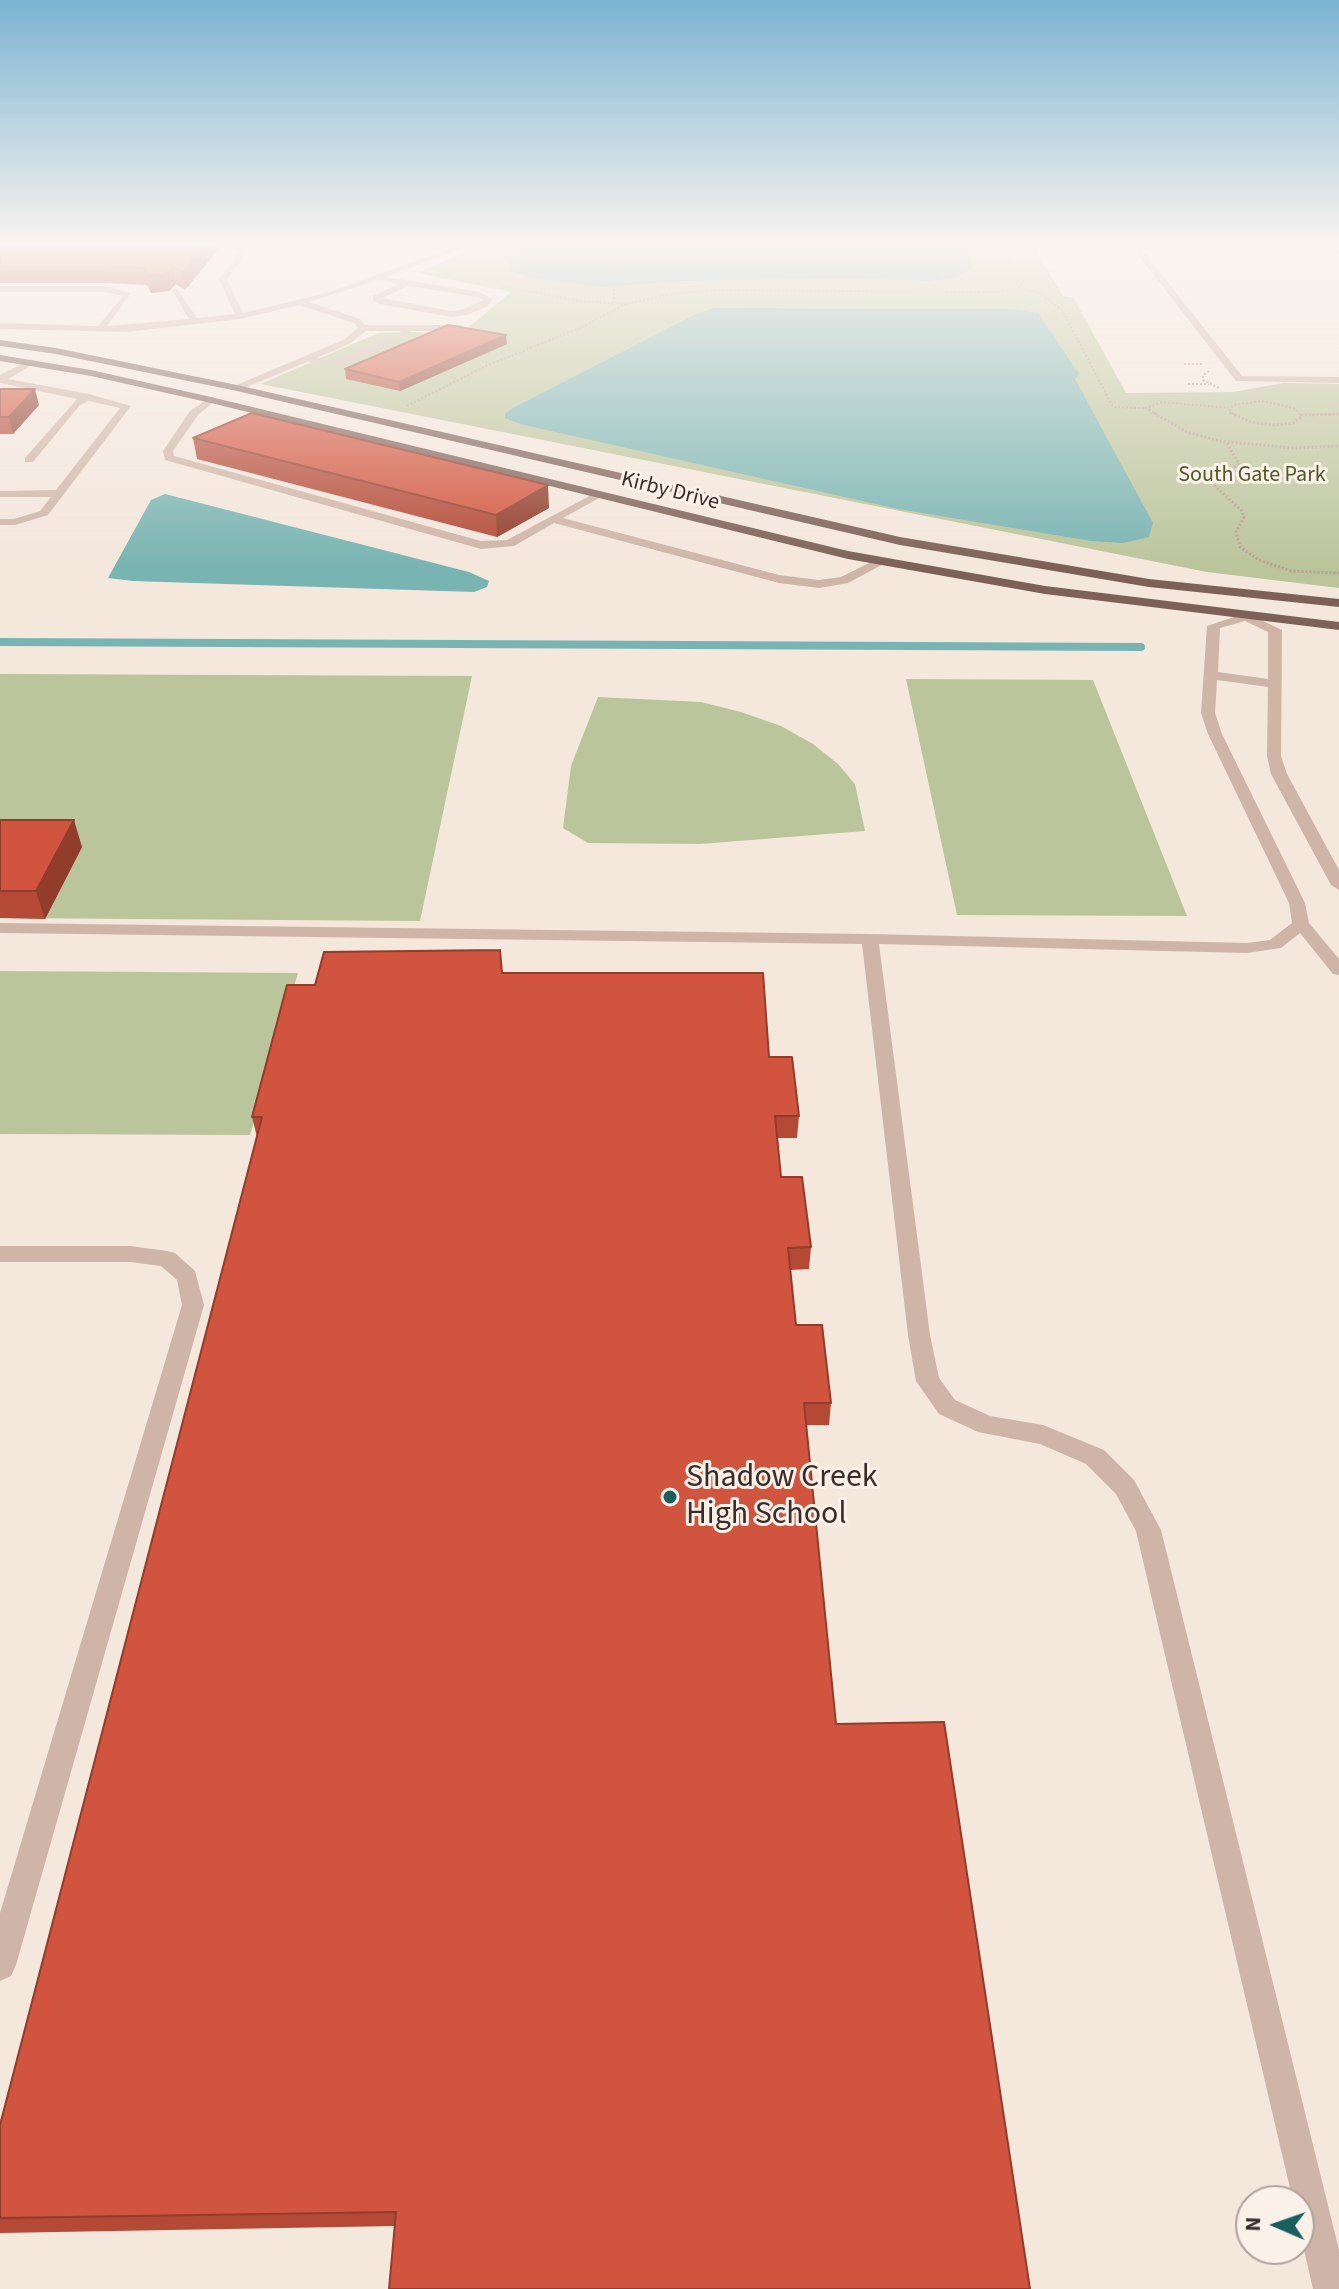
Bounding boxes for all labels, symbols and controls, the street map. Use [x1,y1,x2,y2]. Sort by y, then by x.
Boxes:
park label: South Gate Park [1178,463,1326,489]
street label: Kirby Drive [618,467,722,517]
place label: Shadow Creek High School [686,1460,878,1535]
marker: Shadow Creek High School [661,1488,679,1506]
north arrow [1235,2185,1315,2265]
text: N [1237,2216,1269,2232]

